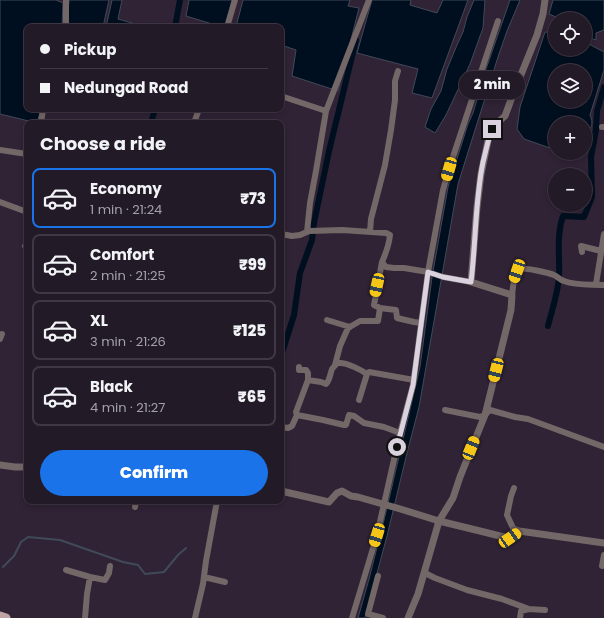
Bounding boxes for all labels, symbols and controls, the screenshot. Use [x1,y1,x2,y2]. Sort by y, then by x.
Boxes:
map controls [548,12,592,212]
button: locate [548,12,592,56]
text: Pickup [64,39,116,60]
button: layers [548,64,592,108]
callout: 2 min [459,71,525,99]
text: 2 min [474,75,510,94]
text: Nedungad Road [64,77,188,98]
button: + [548,116,592,160]
route end [483,120,501,138]
text: Choose a ride [40,131,166,156]
car [440,156,458,182]
button: − [548,168,592,212]
text: Economy [90,178,162,199]
icon: car [42,180,78,216]
text: ₹73 [240,188,266,209]
text: 1 min · 21:24 [90,200,162,219]
text: Comfort [90,244,154,265]
icon: car [42,246,78,282]
text: ₹99 [239,254,266,275]
car [507,258,527,284]
text: 2 min · 21:25 [90,266,166,285]
car [369,272,385,298]
text: XL [90,310,108,331]
icon: car [42,312,78,348]
text: ₹125 [233,320,266,341]
text: 3 min · 21:26 [90,332,166,351]
car [487,357,505,383]
text: Black [90,376,133,397]
icon: car [42,378,78,414]
text: ₹65 [238,386,266,407]
text: 4 min · 21:27 [90,398,165,417]
car [461,435,481,461]
route start [388,438,406,456]
button: Confirm [40,450,268,496]
car [368,522,386,548]
car [497,526,523,550]

